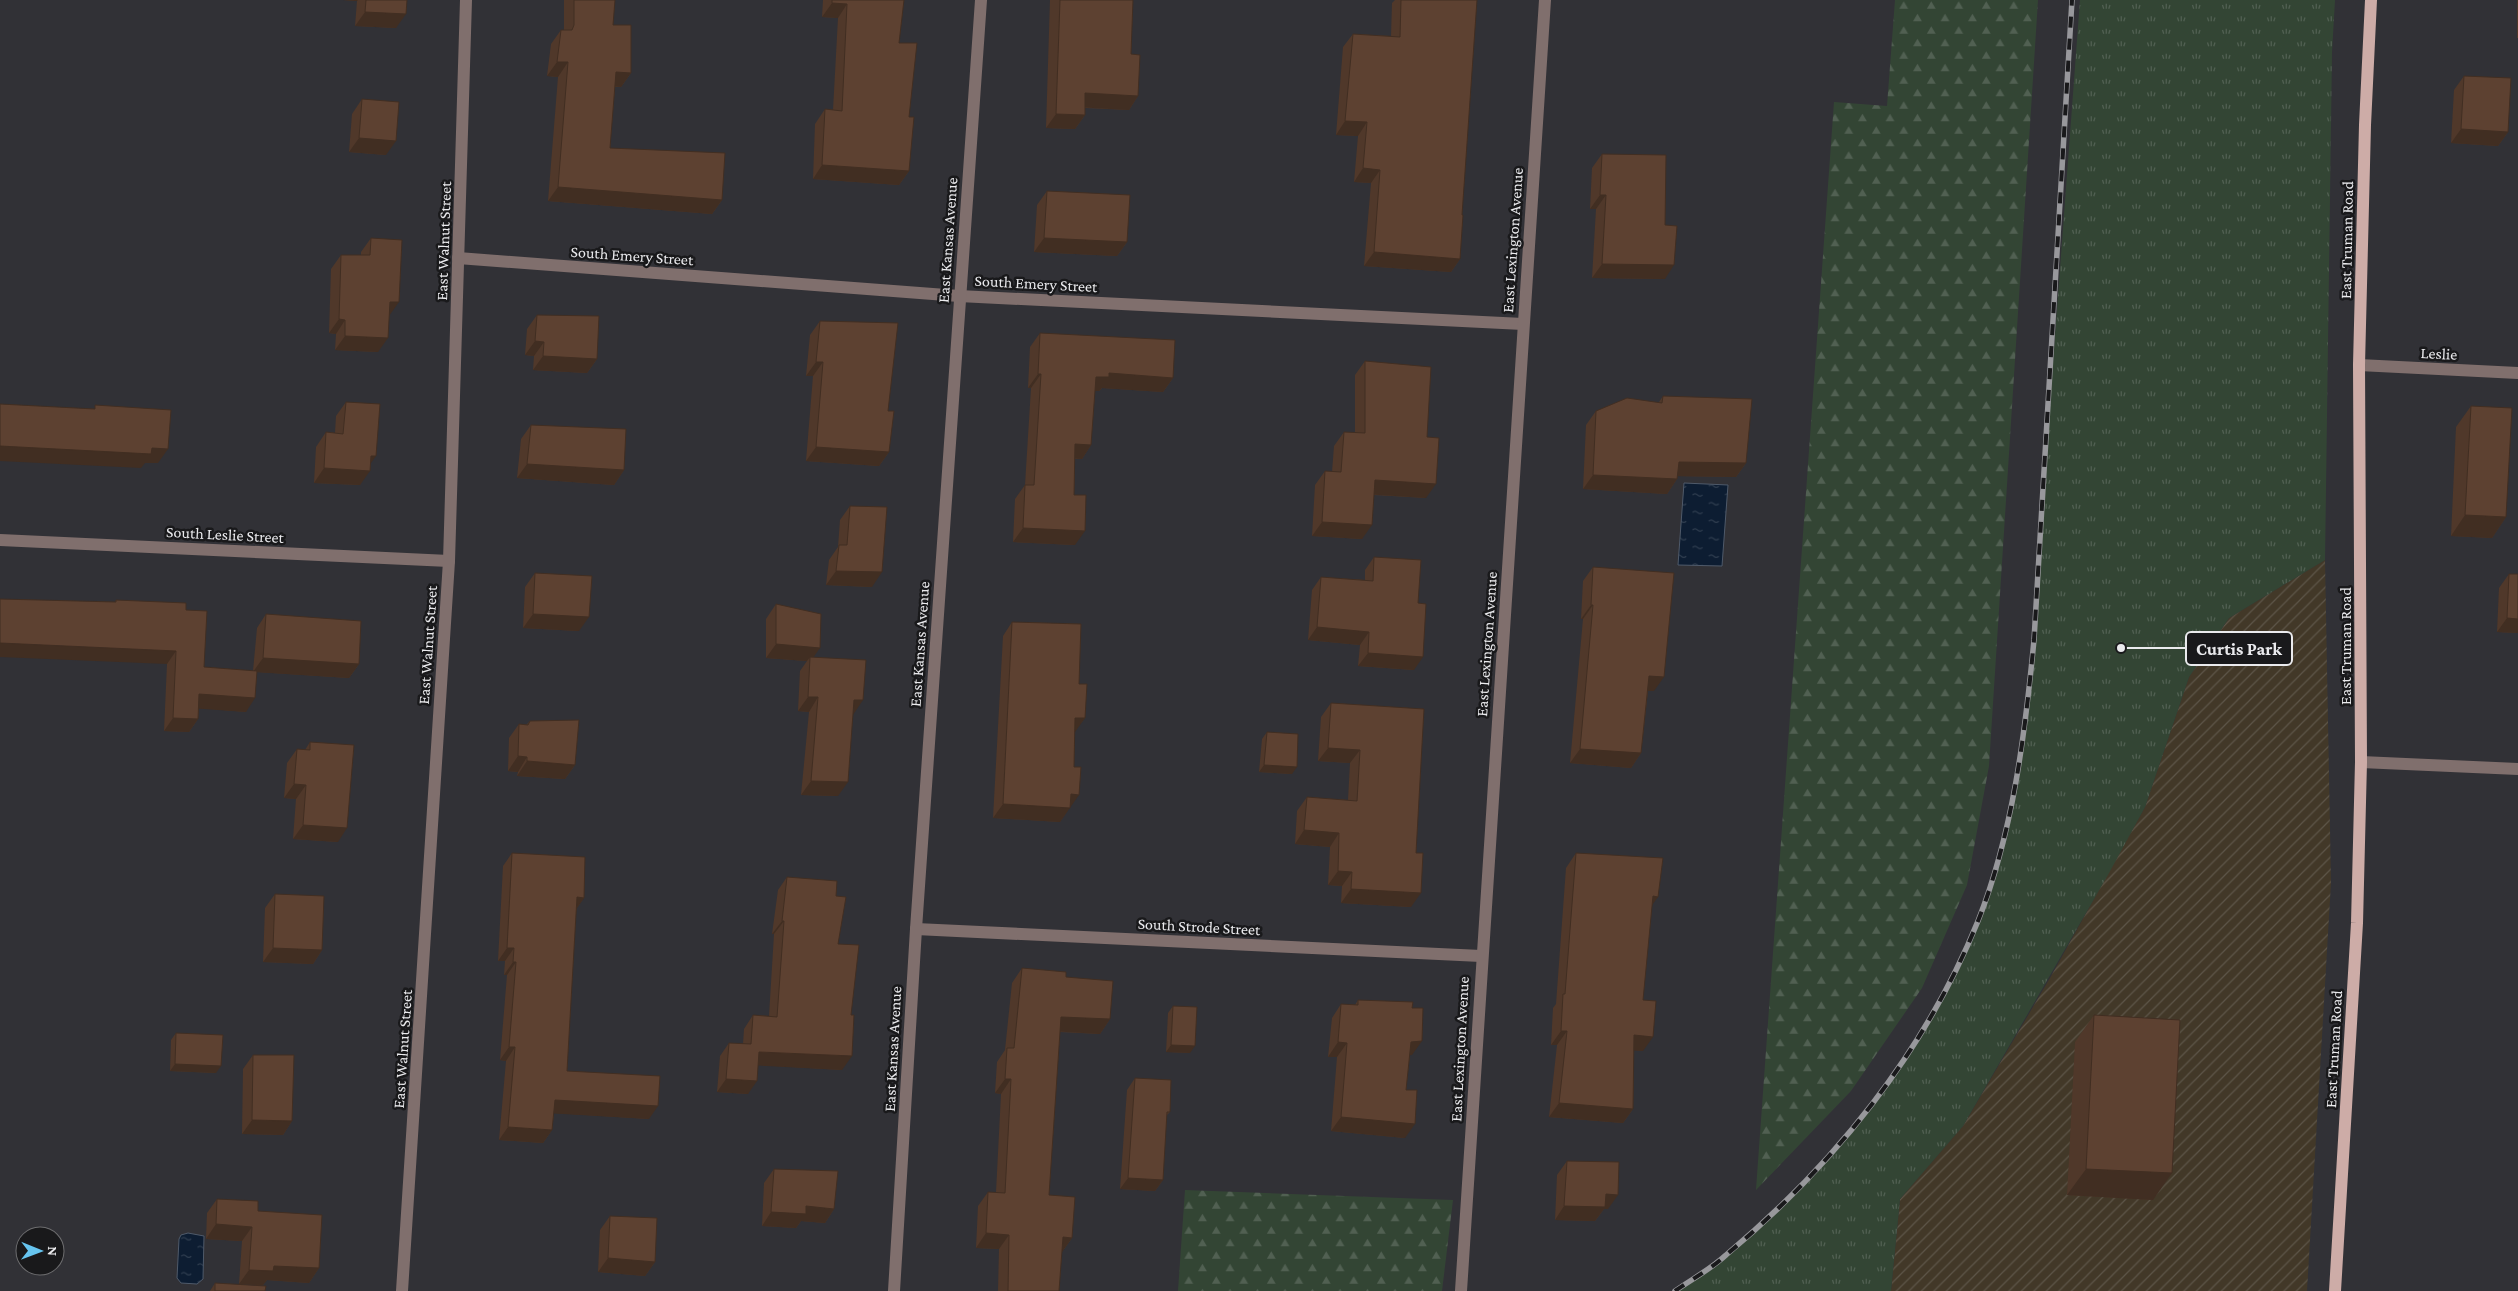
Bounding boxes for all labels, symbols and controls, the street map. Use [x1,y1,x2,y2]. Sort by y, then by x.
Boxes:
street label: East Lexington Avenue [1499,167,1527,313]
street label: East Kansas Avenue [935,177,960,303]
street label: East Walnut Street [433,180,454,301]
street label: East Truman Road [2337,180,2356,299]
street label: South Emery Street [570,243,695,269]
street label: South Emery Street [974,272,1099,296]
street label: Leslie [2420,344,2458,363]
street label: South Leslie Street [166,523,285,546]
street label: East Lexington Avenue [1473,571,1501,717]
street label: East Kansas Avenue [907,581,932,707]
street label: East Walnut Street [415,584,440,705]
street label: East Truman Road [2337,587,2354,705]
callout: Curtis Park [2186,632,2292,665]
text: Curtis Park [2196,639,2282,659]
street label: South Strode Street [1137,915,1261,938]
street label: East Lexington Avenue [1447,976,1473,1122]
street label: East Kansas Avenue [881,986,904,1112]
street label: East Walnut Street [390,988,415,1109]
street label: East Truman Road [2322,989,2345,1108]
north arrow [15,1226,65,1276]
text: N [45,1246,61,1257]

